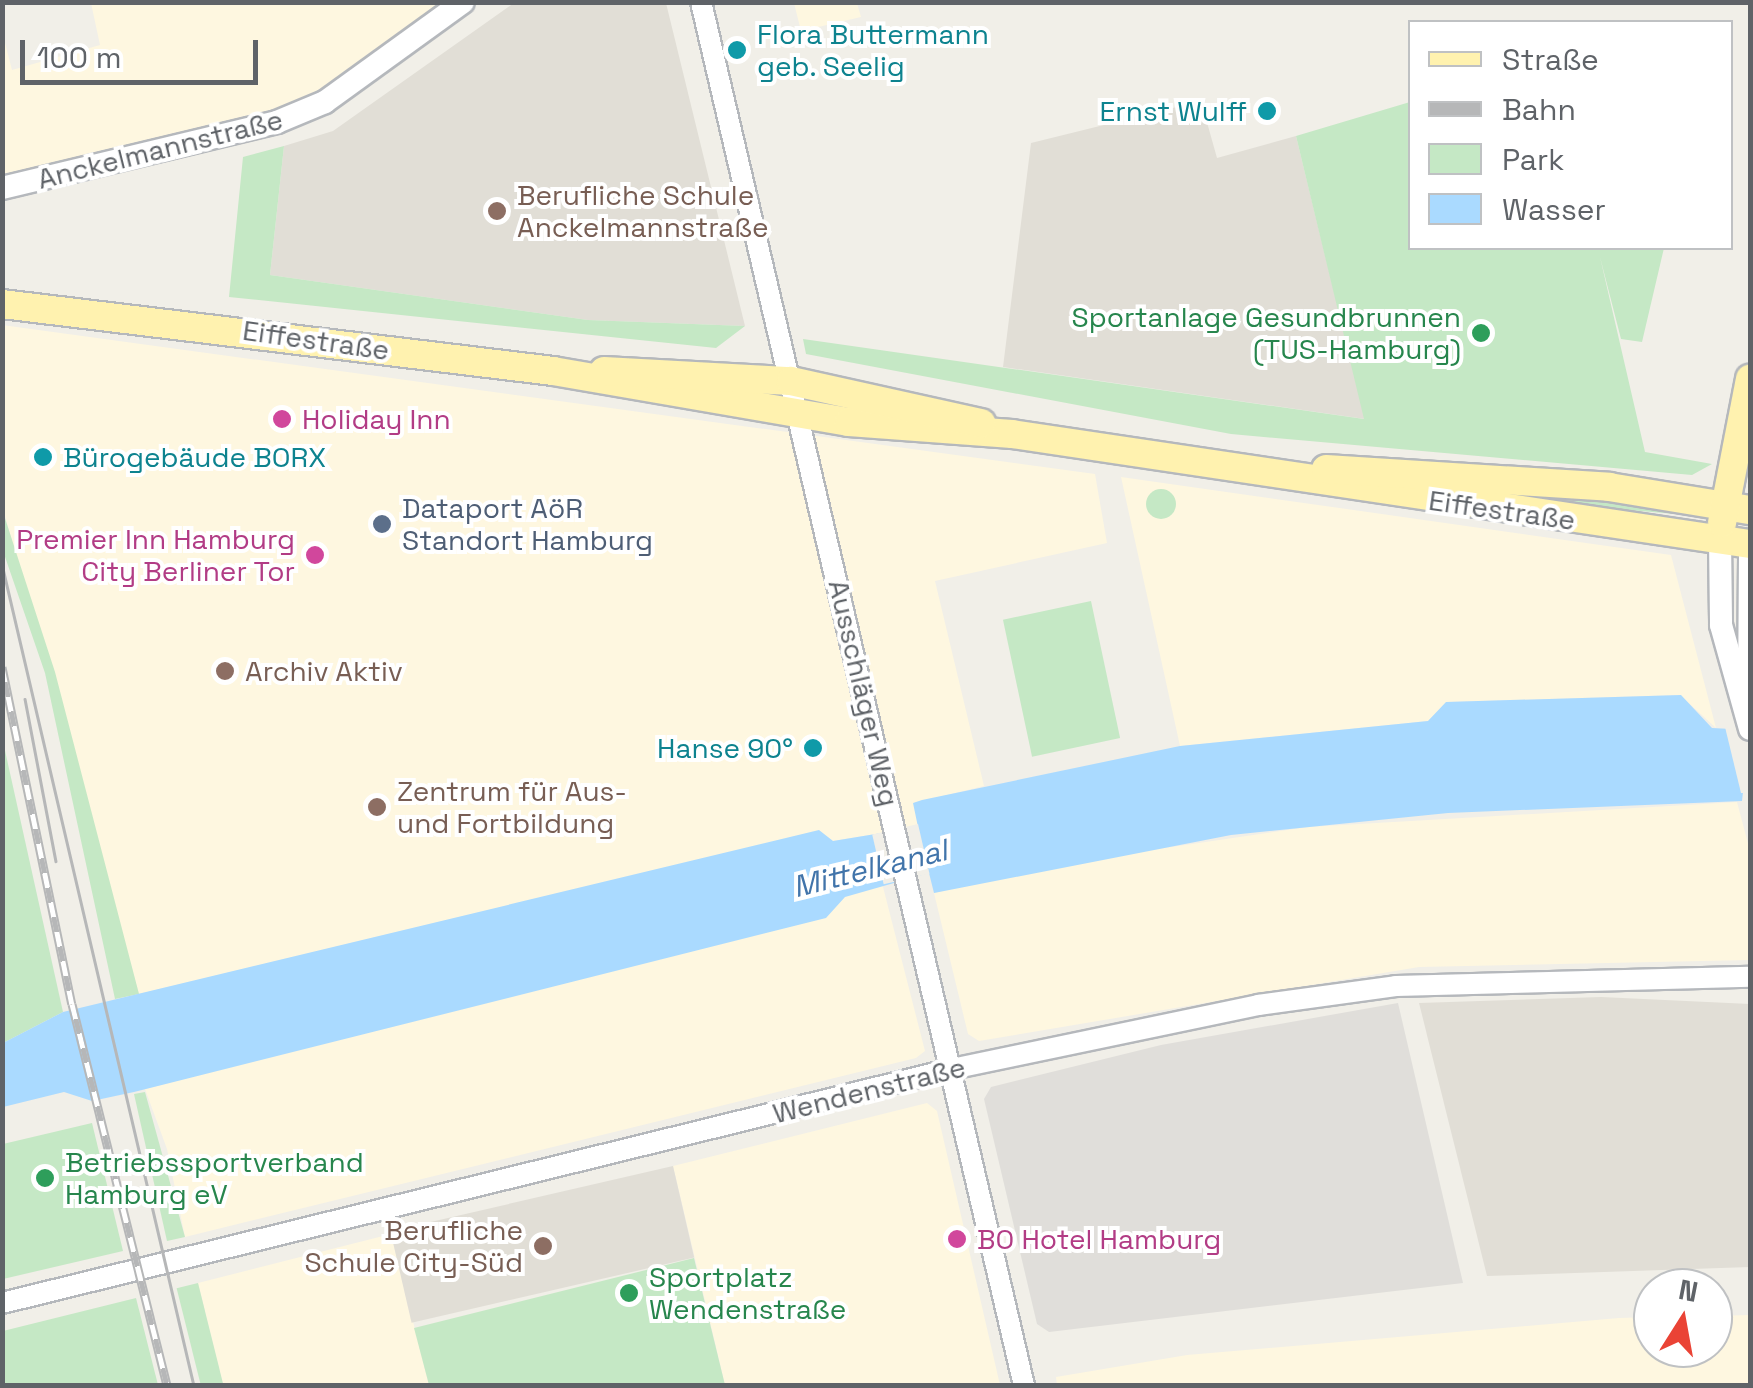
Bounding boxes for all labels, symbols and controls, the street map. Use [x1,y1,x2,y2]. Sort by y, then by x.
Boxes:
place label: Flora Buttermann geb. Seelig [757,17,989,83]
scale bar [25,20,262,82]
legend [1408,20,1733,250]
text: 100 m [37,38,122,77]
marker: Flora Buttermann geb. Seelig [726,39,748,61]
text: Straße [1502,40,1599,79]
text: Bahn [1502,90,1576,129]
place label: Ernst Wulff [1099,94,1247,128]
marker: Ernst Wulff [1256,100,1278,122]
street label: Anckelmannstraße [34,102,286,196]
text: Park [1502,140,1564,179]
place label: Berufliche Schule Anckelmannstraße [517,178,768,244]
text: Wasser [1502,190,1606,229]
marker: Berufliche Schule Anckelmannstraße [486,200,508,222]
place label: Sportanlage Gesundbrunnen (TUS-Hamburg) [1072,300,1461,366]
street label: Eiffestraße [241,313,391,367]
marker: Sportanlage Gesundbrunnen (TUS-Hamburg) [1470,322,1492,344]
place label: Holiday Inn [302,402,451,436]
marker: Holiday Inn [271,408,293,430]
place label: Bürogebäude BORX [63,440,326,474]
marker: Bürogebäude BORX [32,446,54,468]
street label: Eiffestraße [1427,483,1577,537]
place label: Dataport AöR Standort Hamburg [402,491,653,557]
marker: Dataport AöR Standort Hamburg [371,513,393,535]
place label: Premier Inn Hamburg City Berliner Tor [16,522,295,588]
marker: Premier Inn Hamburg City Berliner Tor [304,544,326,566]
street label: Ausschläger Weg [822,576,906,810]
place label: Archiv Aktiv [245,654,403,688]
marker: Archiv Aktiv [214,660,236,682]
place label: Hanse 90° [657,731,793,765]
marker: Hanse 90° [802,737,824,759]
place label: Zentrum für Aus- und Fortbildung [397,774,627,840]
marker: Zentrum für Aus- und Fortbildung [366,796,388,818]
water label: Mittelkanal [789,832,951,906]
street label: Wendenstraße [769,1050,969,1130]
place label: Betriebssportverband Hamburg eV [65,1145,364,1211]
marker: Betriebssportverband Hamburg eV [34,1167,56,1189]
place label: Berufliche Schule City-Süd [304,1213,523,1279]
place label: BO Hotel Hamburg [977,1222,1221,1256]
marker: BO Hotel Hamburg [946,1228,968,1250]
marker: Berufliche Schule City-Süd [532,1235,554,1257]
place label: Sportplatz Wendenstraße [649,1260,846,1326]
north arrow [1633,1268,1733,1368]
text: N [1676,1271,1701,1310]
marker: Sportplatz Wendenstraße [618,1282,640,1304]

